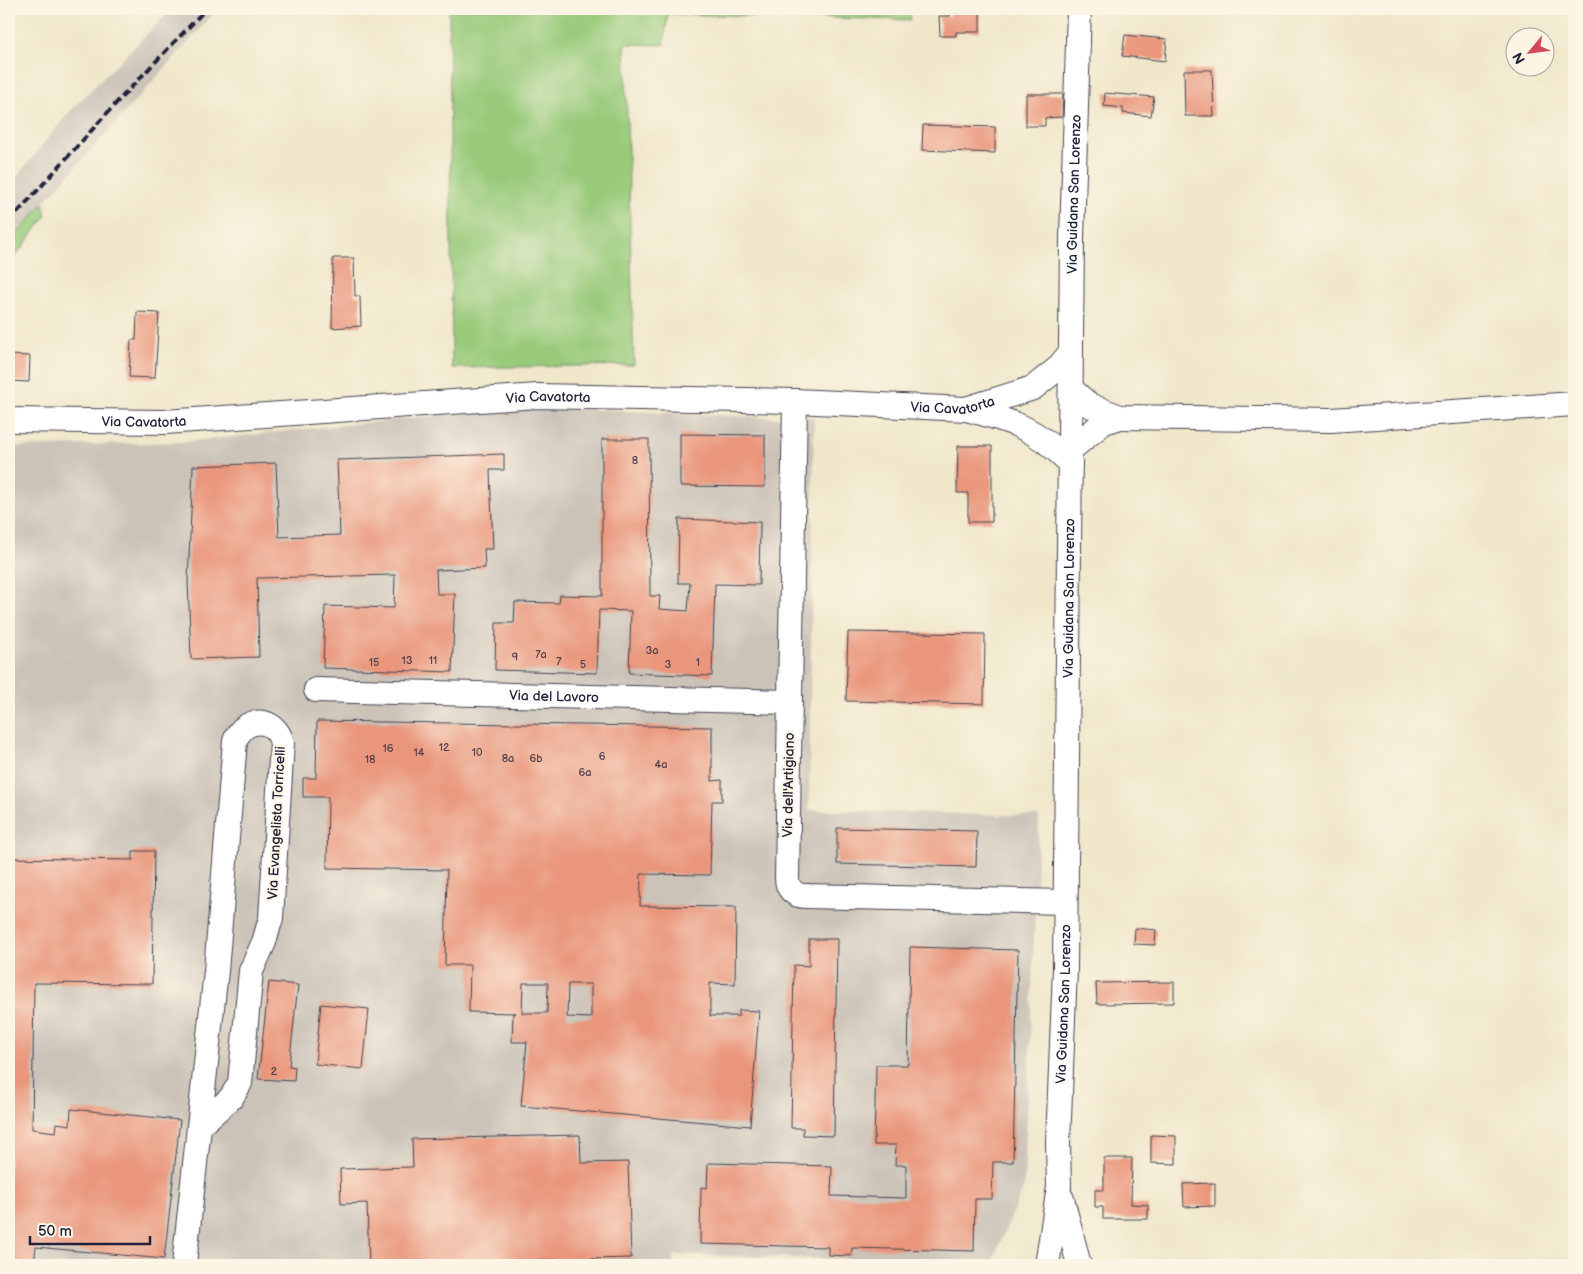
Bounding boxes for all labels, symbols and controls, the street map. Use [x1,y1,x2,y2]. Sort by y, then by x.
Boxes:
north arrow [1506,28,1556,78]
text: N [1509,49,1529,67]
street label: Via Guidana San Lorenzo [1064,114,1085,274]
street label: Via Cavatorta [505,388,591,407]
street label: Via Cavatorta [910,393,997,418]
street label: Via Cavatorta [101,413,187,431]
house number: 8 [632,454,638,467]
street label: Via Guidana San Lorenzo [1060,518,1078,678]
house number: 3a [646,644,659,657]
house number: 7a [535,648,547,661]
house number: 9 [512,651,518,664]
house number: 13 [401,654,413,667]
house number: 11 [429,654,437,667]
house number: 7 [556,655,562,668]
house number: 15 [369,656,379,669]
house number: 1 [696,656,700,669]
house number: 5 [580,658,586,671]
house number: 3 [665,658,672,671]
street label: Via del Lavoro [509,687,599,706]
street label: Via dell'Artigiano [779,732,798,838]
house number: 12 [439,741,450,754]
house number: 16 [383,742,394,755]
street label: Via Evangelista Torricelli [264,746,289,900]
house number: 14 [414,746,425,759]
house number: 10 [472,746,483,759]
house number: 6 [599,750,606,763]
house number: 8a [502,752,514,765]
house number: 6b [530,752,542,765]
house number: 18 [365,753,375,766]
house number: 4a [655,758,667,771]
house number: 6a [579,766,591,779]
street label: Via Guidana San Lorenzo [1052,924,1074,1084]
house number: 2 [271,1065,278,1078]
scale bar [30,1214,150,1246]
text: 50 m [38,1222,72,1241]

